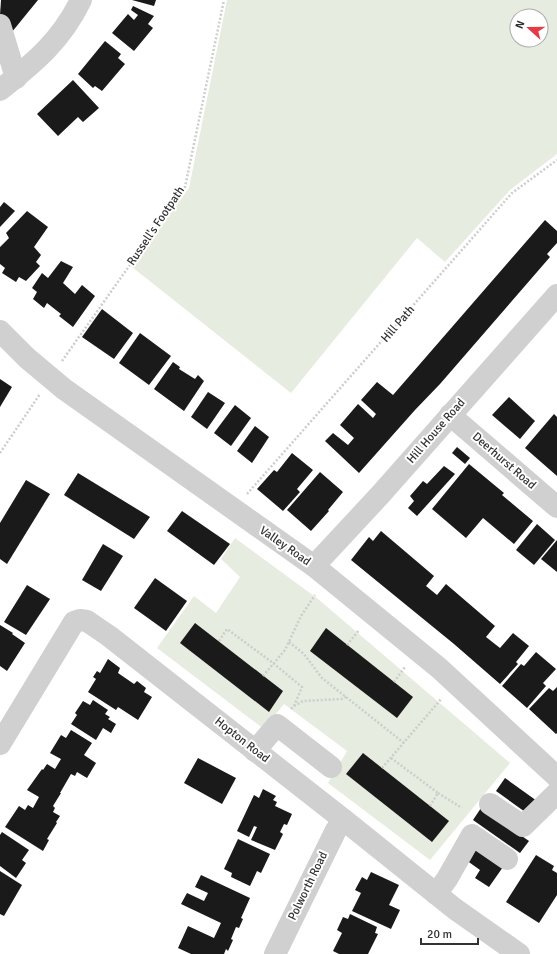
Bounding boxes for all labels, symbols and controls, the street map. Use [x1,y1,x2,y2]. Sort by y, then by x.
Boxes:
north arrow [509,8,549,48]
text: N [513,19,528,30]
street label: Russell's Footpath [124,183,188,269]
street label: Hill Path [378,302,418,346]
street label: Hill House Road [404,395,468,467]
street label: Deerhurst Road [469,429,539,493]
street label: Valley Road [256,523,314,569]
street label: Hopton Road [211,714,273,766]
street label: Polworth Road [285,849,331,923]
scale bar [421,920,478,946]
text: 20 m [427,927,452,942]

